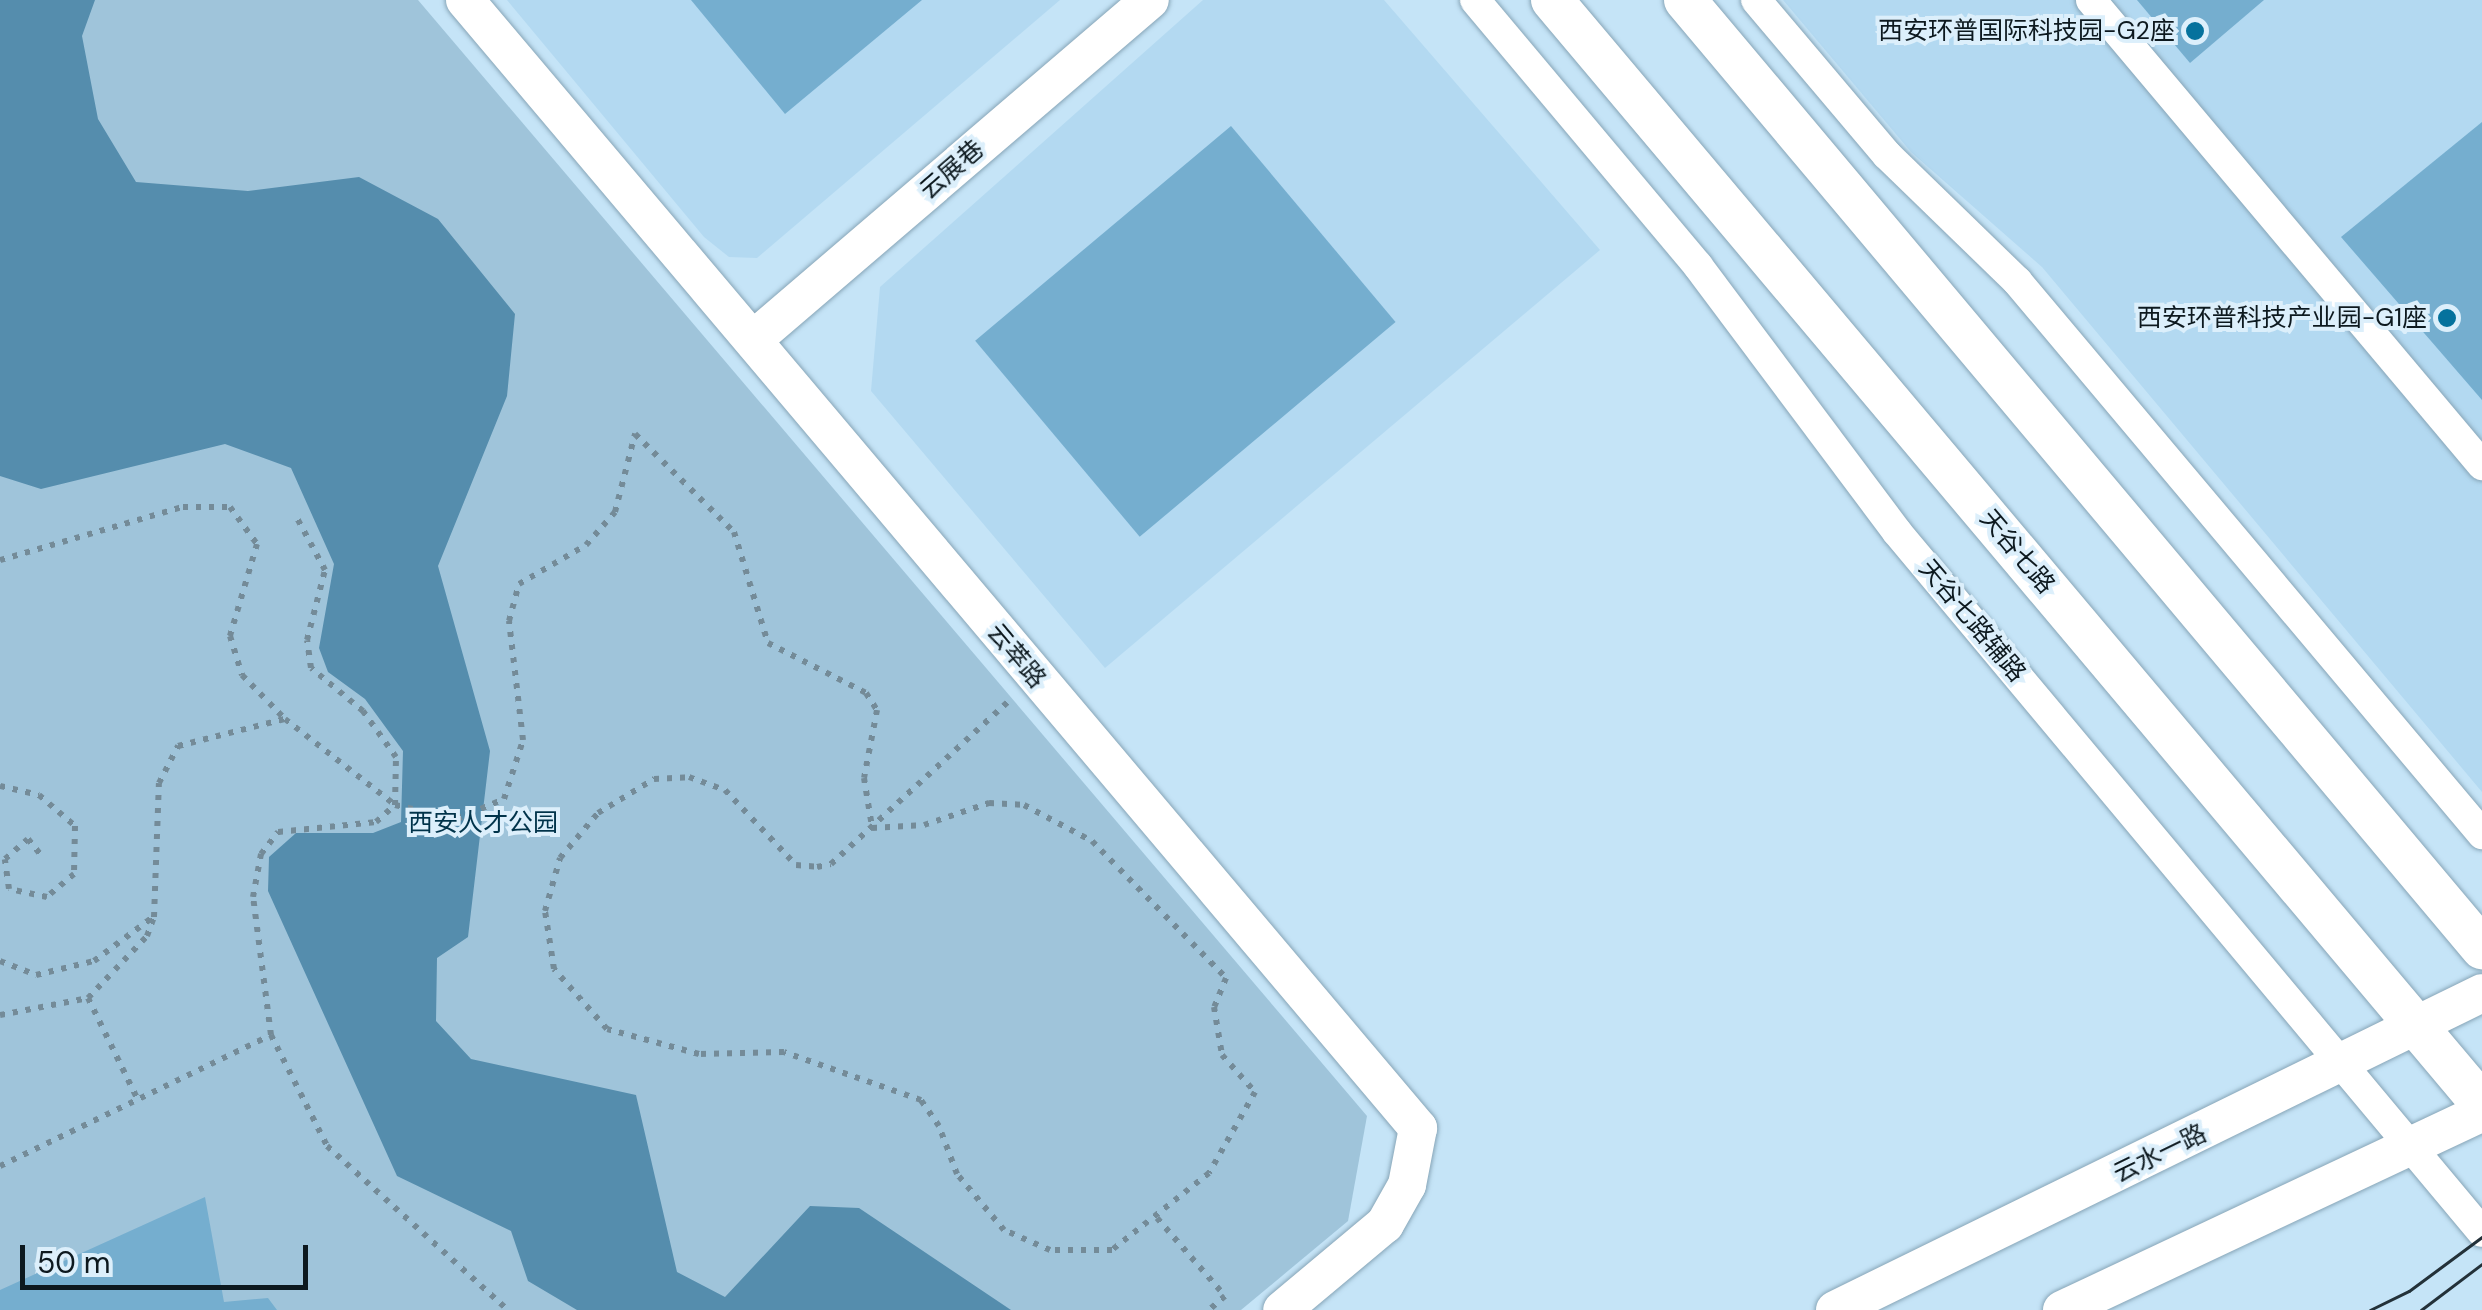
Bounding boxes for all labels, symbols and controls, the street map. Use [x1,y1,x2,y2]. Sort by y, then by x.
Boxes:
place label: 西安环普国际科技园-G2座 [1878,16,2175,46]
marker: 西安环普国际科技园-G2座 [2184,20,2206,42]
street label: 云展巷 [914,134,990,206]
place label: 西安环普科技产业园-G1座 [2137,303,2427,333]
marker: 西安环普科技产业园-G1座 [2436,307,2458,329]
street label: 天谷七路 [1973,504,2061,600]
street label: 天谷七路辅路 [1912,554,2032,688]
street label: 云萃路 [980,618,1052,694]
park label: 西安人才公园 [408,808,558,838]
street label: 云水一路 [2108,1119,2212,1189]
scale bar [25,1225,312,1287]
text: 50 m [37,1243,111,1282]

